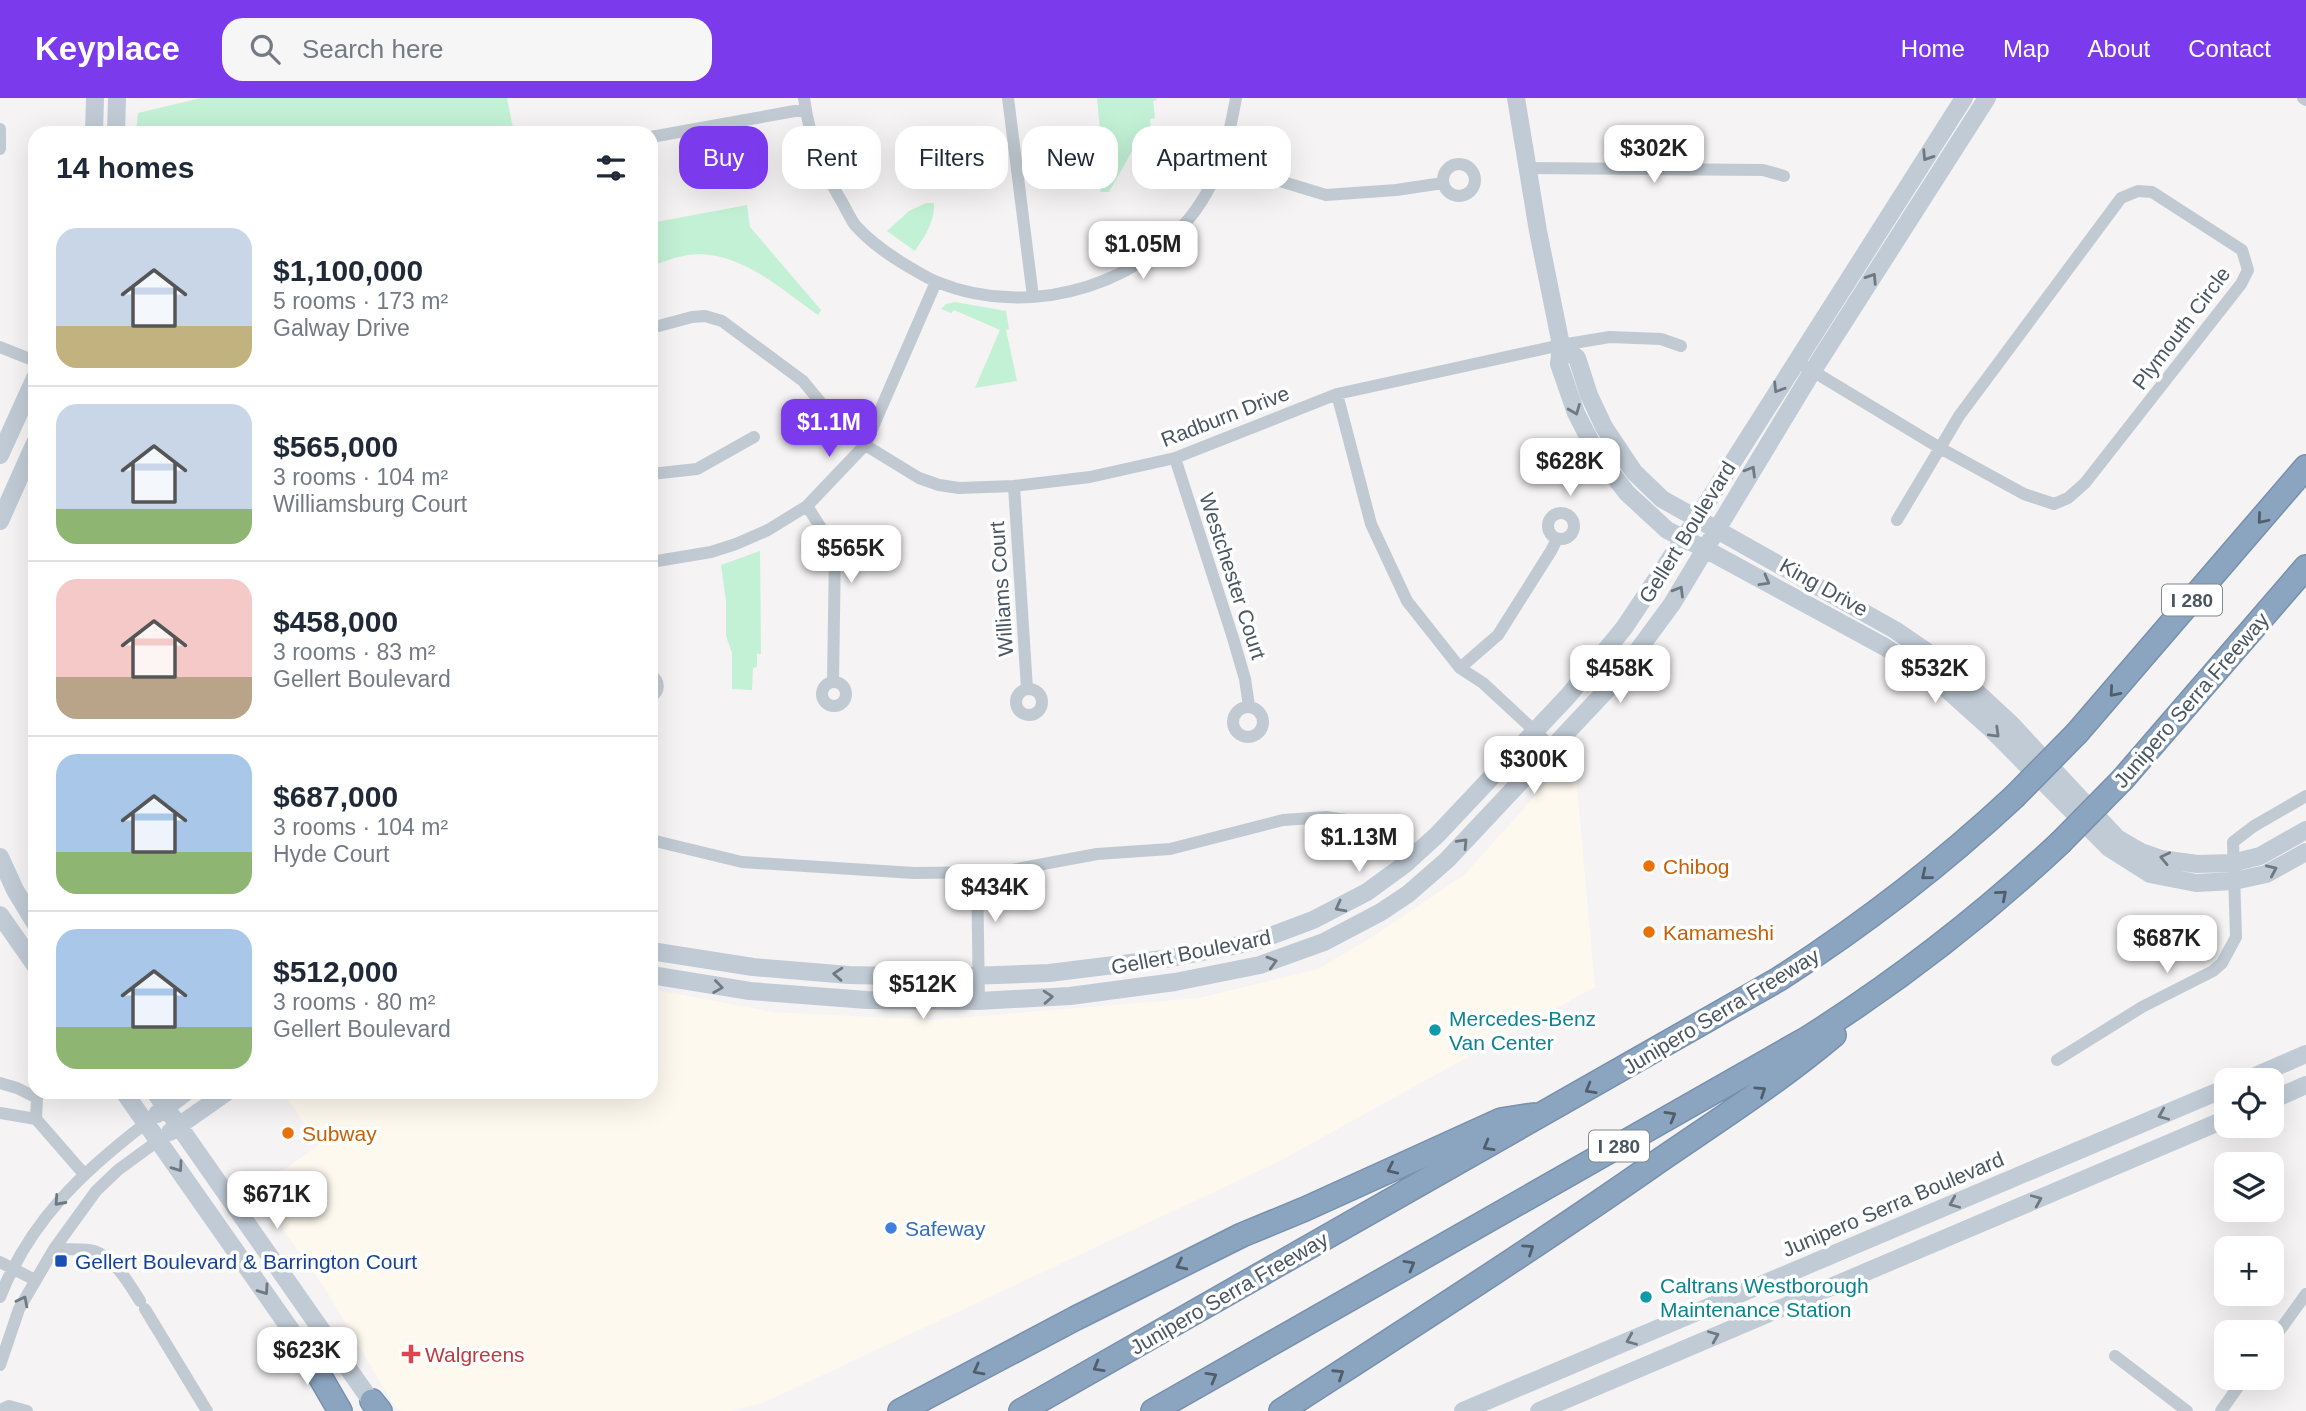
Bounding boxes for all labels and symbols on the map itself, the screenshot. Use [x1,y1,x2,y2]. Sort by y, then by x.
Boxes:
pin: $302K [1605,126,1703,185]
one-way arrow [1923,148,1936,161]
pin: $1.05M [1086,222,1200,281]
street label: Plymouth Circle [2128,262,2234,394]
one-way arrow [1864,273,1877,286]
street label: Radburn Drive [1158,381,1292,451]
one-way arrow [1774,381,1787,394]
pin: $1.1M [780,400,878,459]
one-way arrow [1567,403,1581,415]
pin: $628K [1521,438,1619,498]
street label: Gellert Boulevard [1634,457,1740,607]
one-way arrow [1743,466,1756,479]
street label: Westchester Court [1195,490,1271,662]
one-way arrow [2258,510,2270,523]
street label: Williams Court [985,521,1017,657]
pin: $565K [802,526,900,585]
street label: King Drive [1776,553,1872,621]
one-way arrow [1758,573,1770,586]
road number: I 280 [2162,584,2222,615]
one-way arrow [1671,585,1684,598]
street label: Junipero Serra Freeway [2109,608,2274,792]
pin: $458K [1571,646,1669,705]
pin: $532K [1886,646,1984,705]
one-way arrow [2110,684,2122,697]
one-way arrow [1987,724,2000,737]
pin: $300K [1485,736,1583,796]
pin: $1.13M [1302,814,1416,874]
one-way arrow [1455,838,1467,851]
one-way arrow [2159,852,2171,867]
place label: Chibog [1663,855,1730,878]
marker: Chibog [1641,858,1657,874]
pin: $434K [946,864,1044,924]
one-way arrow [2264,864,2277,878]
one-way arrow [1921,866,1933,879]
one-way arrow [1994,891,2007,903]
one-way arrow [1335,899,1347,913]
pin: $687K [2118,916,2216,975]
place label: Kamameshi [1663,921,1774,944]
marker: Kamameshi [1641,924,1657,940]
street label: Gellert Boulevard [1109,925,1273,979]
street label: Junipero Serra Freeway [1619,943,1823,1079]
one-way arrow [1266,955,1278,970]
pin: $512K [874,962,972,1021]
one-way arrow [832,967,843,982]
one-way arrow [712,979,724,994]
one-way arrow [1042,990,1053,1005]
place label: Mercedes-Benz Van Center [1449,1007,1596,1054]
marker: Mercedes-Benz Van Center [1427,1022,1443,1038]
one-way arrow [1584,1080,1597,1093]
one-way arrow [1754,1086,1767,1099]
one-way arrow [2158,1107,2170,1121]
one-way arrow [1664,1111,1677,1124]
place label: Subway [302,1122,377,1145]
marker: Subway [280,1125,296,1141]
road number: I 280 [1589,1130,1649,1162]
one-way arrow [1483,1138,1495,1151]
street label: Junipero Serra Boulevard [1779,1147,2007,1261]
one-way arrow [170,1159,182,1172]
one-way arrow [1387,1161,1399,1175]
pin: $671K [228,1172,326,1231]
one-way arrow [55,1193,67,1206]
one-way arrow [2030,1194,2042,1208]
one-way arrow [1948,1195,1960,1209]
place label: Safeway [905,1217,986,1240]
marker: Safeway [883,1220,899,1236]
street label: Junipero Serra Freeway [1126,1227,1332,1359]
one-way arrow [1521,1245,1534,1257]
place label: Gellert Boulevard & Barrington Court [75,1250,417,1273]
marker: Gellert Boulevard & Barrington Court [53,1253,69,1269]
one-way arrow [1176,1257,1188,1271]
one-way arrow [1402,1260,1415,1273]
place label: Caltrans Westborough Maintenance Station [1660,1274,1869,1321]
one-way arrow [256,1282,268,1295]
marker: Caltrans Westborough Maintenance Station [1638,1289,1654,1305]
one-way arrow [15,1296,29,1308]
pin: $623K [258,1328,356,1387]
one-way arrow [1708,1331,1720,1345]
one-way arrow [1626,1332,1639,1346]
place label: Walgreens [425,1343,525,1366]
marker: Walgreens [403,1346,419,1362]
one-way arrow [1093,1359,1106,1372]
one-way arrow [973,1361,986,1375]
one-way arrow [1331,1369,1344,1382]
one-way arrow [1205,1372,1217,1385]

